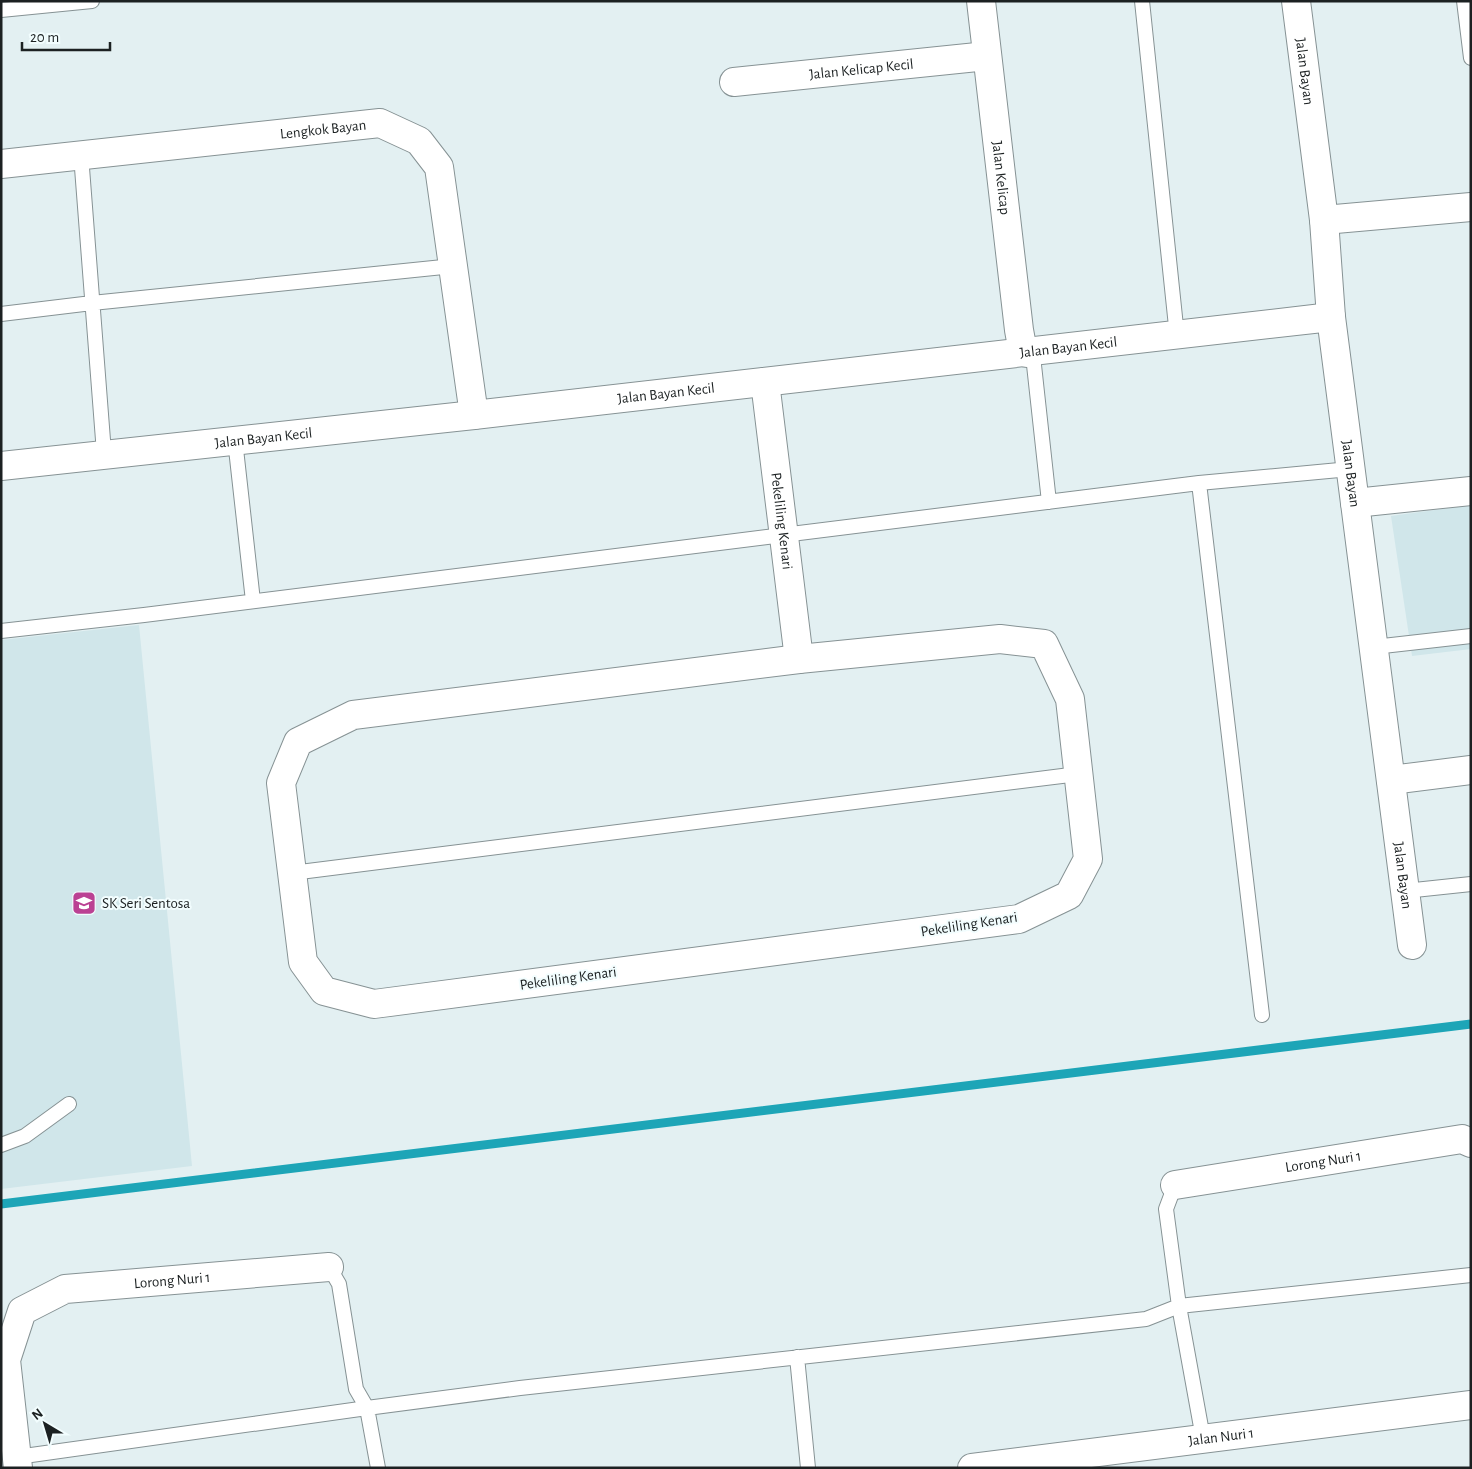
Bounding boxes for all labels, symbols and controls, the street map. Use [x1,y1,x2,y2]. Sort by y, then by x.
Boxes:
scale bar [22,20,110,52]
text: 20 m [30,30,59,45]
street label: Jalan Bayan [1293,37,1316,106]
street label: Jalan Kelicap Kecil [808,57,914,82]
street label: Lengkok Bayan [279,118,367,142]
street label: Jalan Kelicap [989,140,1013,216]
street label: Jalan Bayan Kecil [1019,335,1118,361]
street label: Jalan Bayan Kecil [617,381,716,407]
street label: Jalan Bayan Kecil [214,425,313,451]
street label: Jalan Bayan [1339,439,1362,508]
street label: Pekeliling Kenari [768,472,795,570]
street label: Jalan Bayan [1391,841,1414,910]
school or university icon: SK Seri Sentosa [71,890,97,916]
place label: SK Seri Sentosa [102,896,190,911]
street label: Pekeliling Kenari [920,909,1018,940]
street label: Pekeliling Kenari [519,964,617,993]
street label: Lorong Nuri 1 [1284,1148,1362,1175]
street label: Lorong Nuri 1 [133,1270,211,1291]
north arrow [20,1399,70,1449]
text: N [29,1406,46,1423]
street label: Jalan Nuri 1 [1187,1425,1255,1449]

